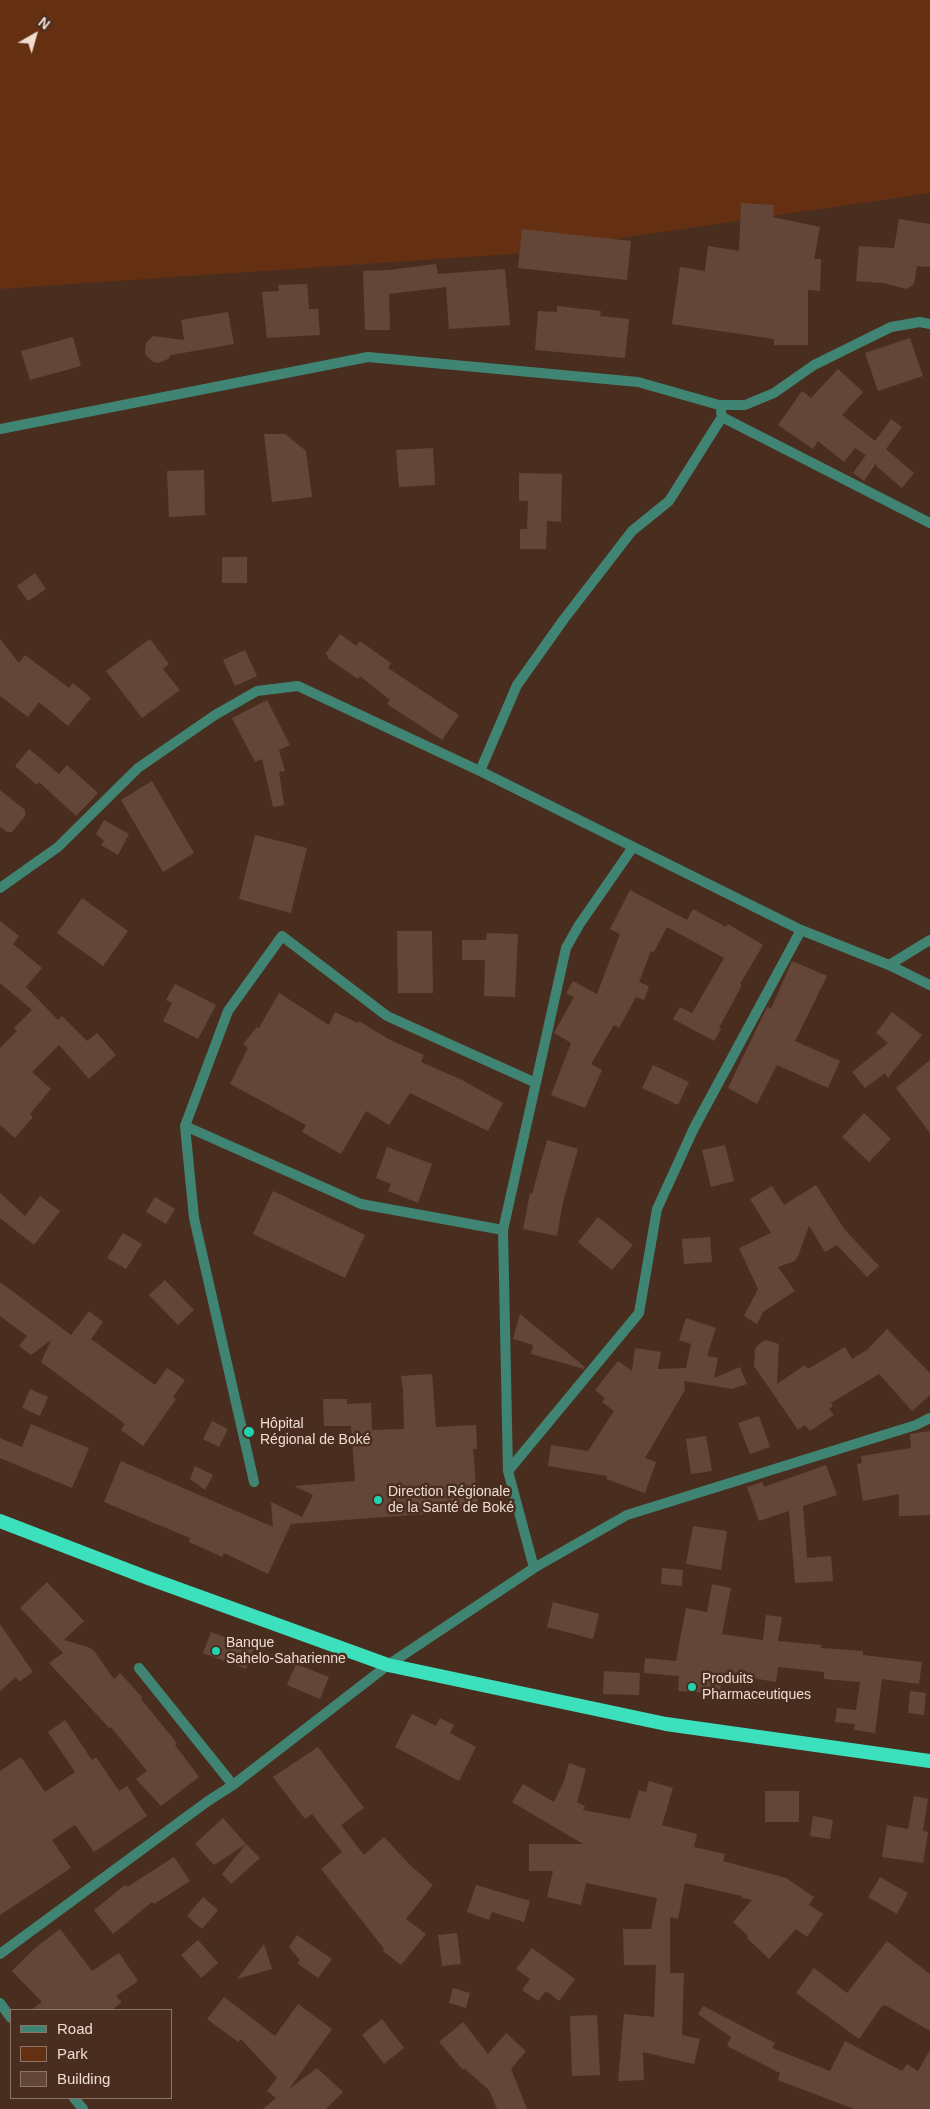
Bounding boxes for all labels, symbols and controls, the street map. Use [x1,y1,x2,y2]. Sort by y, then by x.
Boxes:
north arrow [10,10,60,60]
text: N [35,14,53,33]
place label: Hôpital Régional de Boké [260,1416,371,1448]
marker: Hôpital Régional de Boké [242,1425,256,1439]
place label: Direction Régionale de la Santé de Boké [388,1484,514,1516]
marker: Direction Régionale de la Santé de Boké [372,1494,384,1506]
place label: Banque Sahelo-Saharienne [226,1635,346,1668]
marker: Banque Sahelo-Saharienne [210,1645,222,1657]
place label: Produits Pharmaceutiques [702,1671,811,1704]
marker: Produits Pharmaceutiques [686,1681,698,1693]
legend [10,2009,172,2099]
text: Road [57,2020,93,2037]
text: Park [57,2045,88,2062]
text: Building [57,2070,110,2087]

